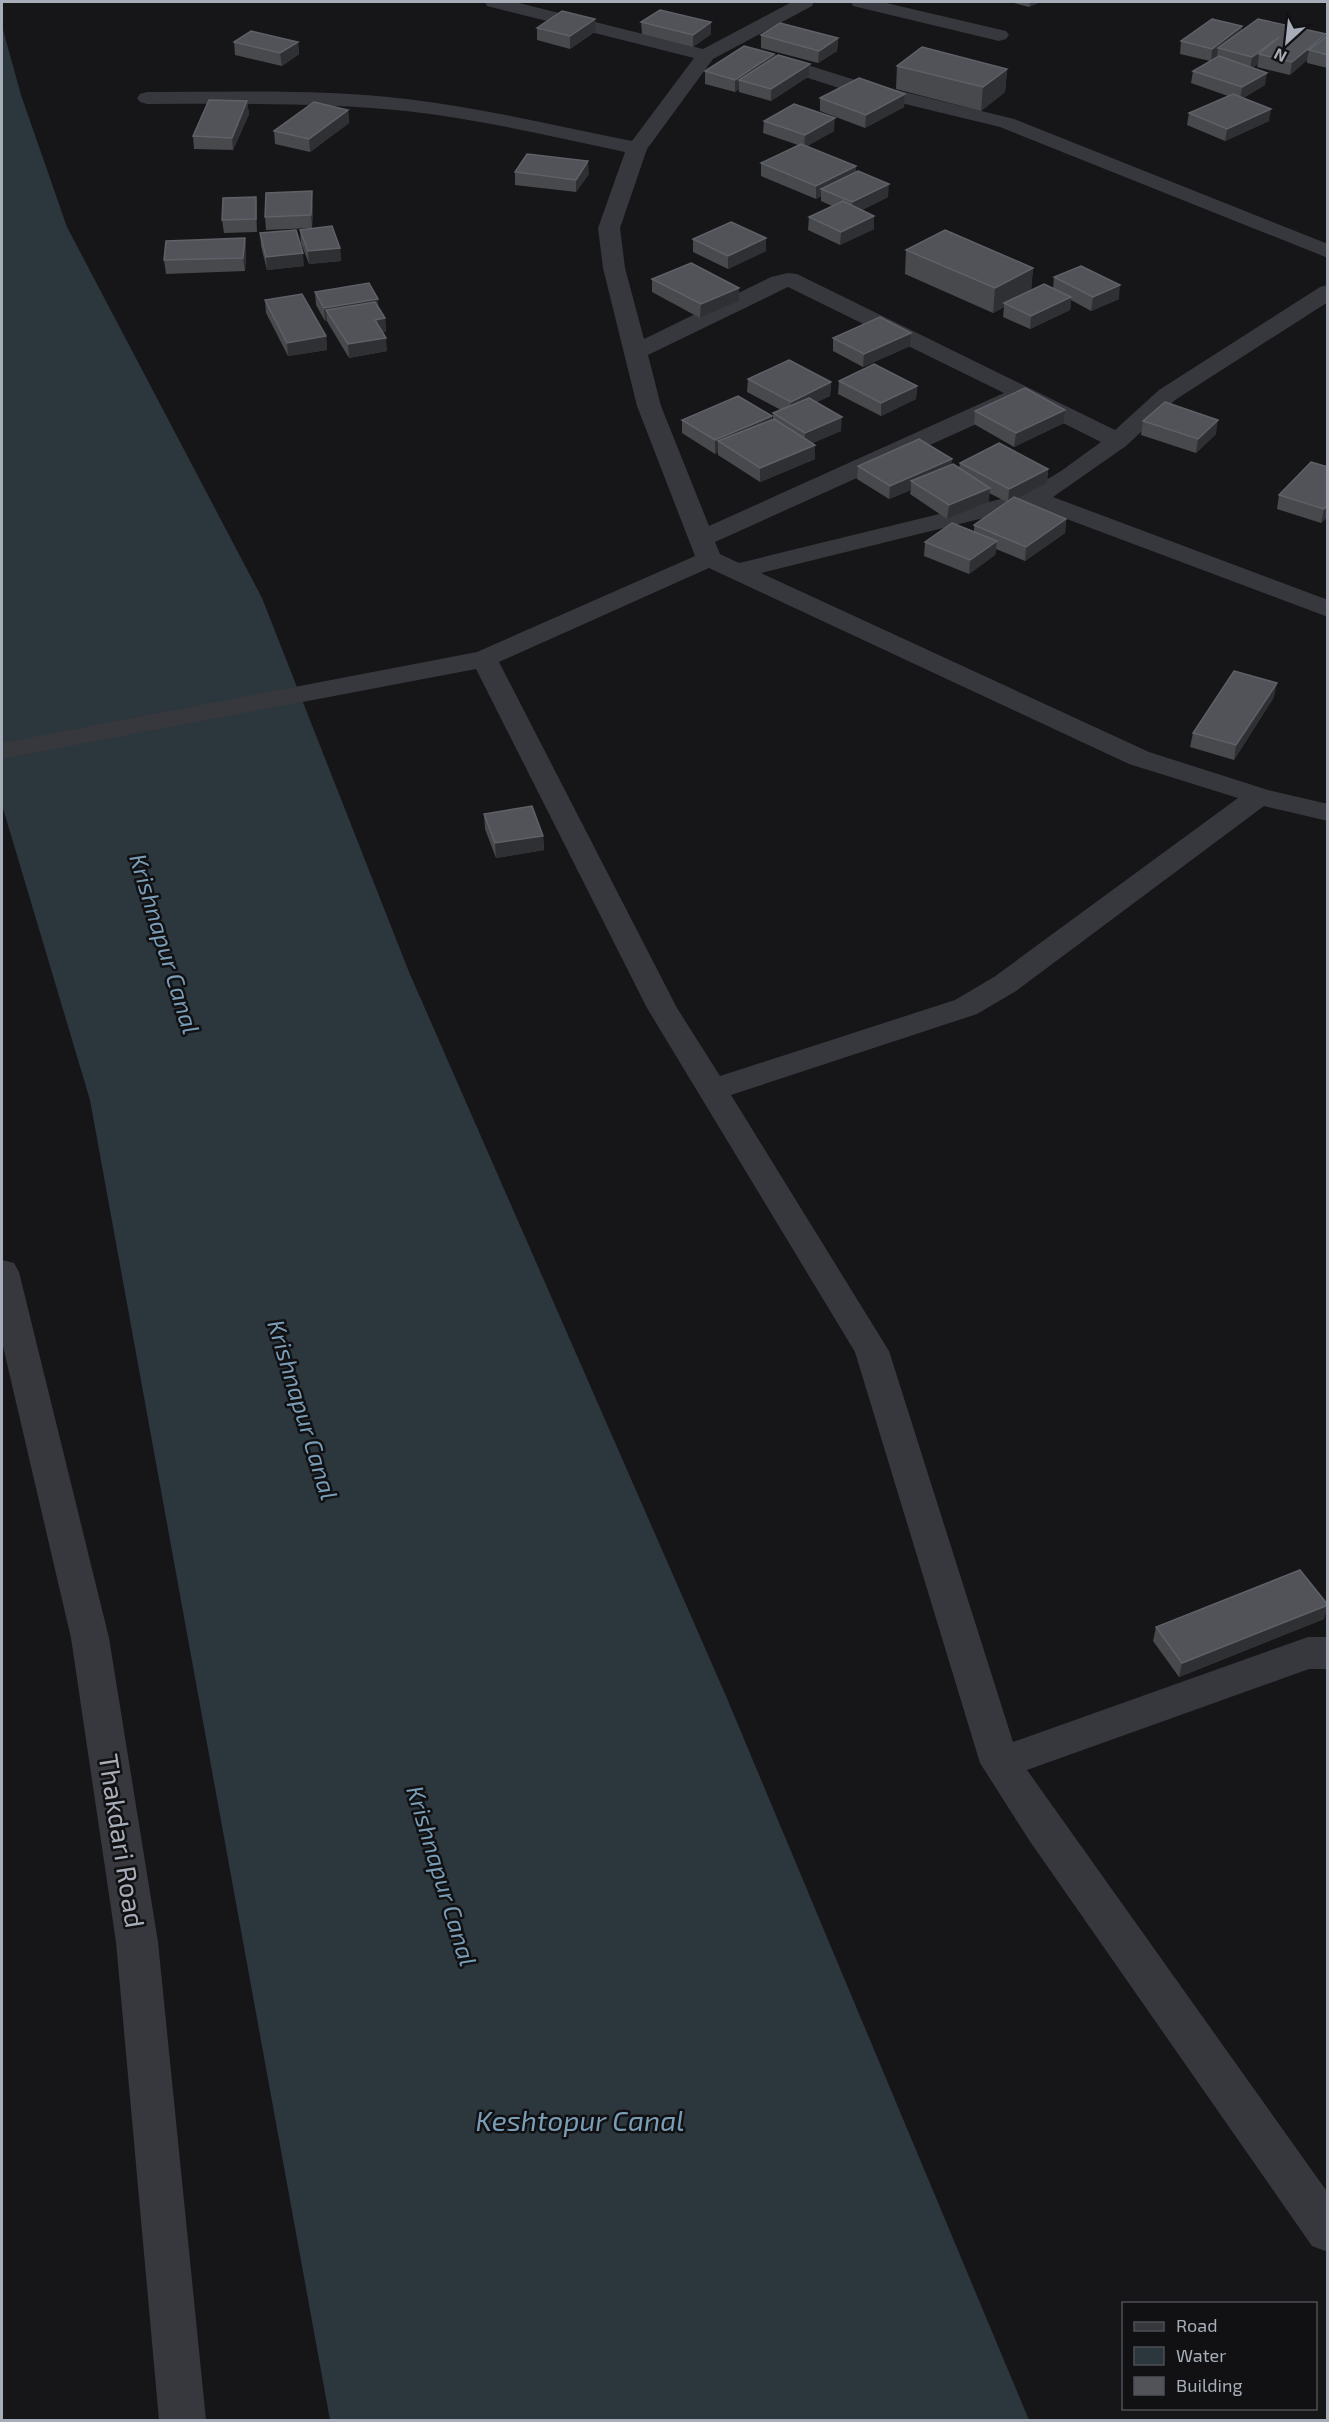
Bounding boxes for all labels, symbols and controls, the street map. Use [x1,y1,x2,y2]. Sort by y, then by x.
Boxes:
north arrow [1257,12,1317,72]
text: N [1270,45,1289,67]
water label: Krishnapur Canal [124,850,207,1037]
water label: Krishnapur Canal [262,1316,345,1503]
street label: Thakdari Road [93,1751,153,1930]
water label: Krishnapur Canal [401,1782,484,1969]
water label: Keshtopur Canal [476,2103,684,2137]
legend [1122,2302,1317,2410]
text: Road [1176,2314,1217,2336]
text: Water [1176,2344,1226,2366]
text: Building [1176,2374,1243,2396]

